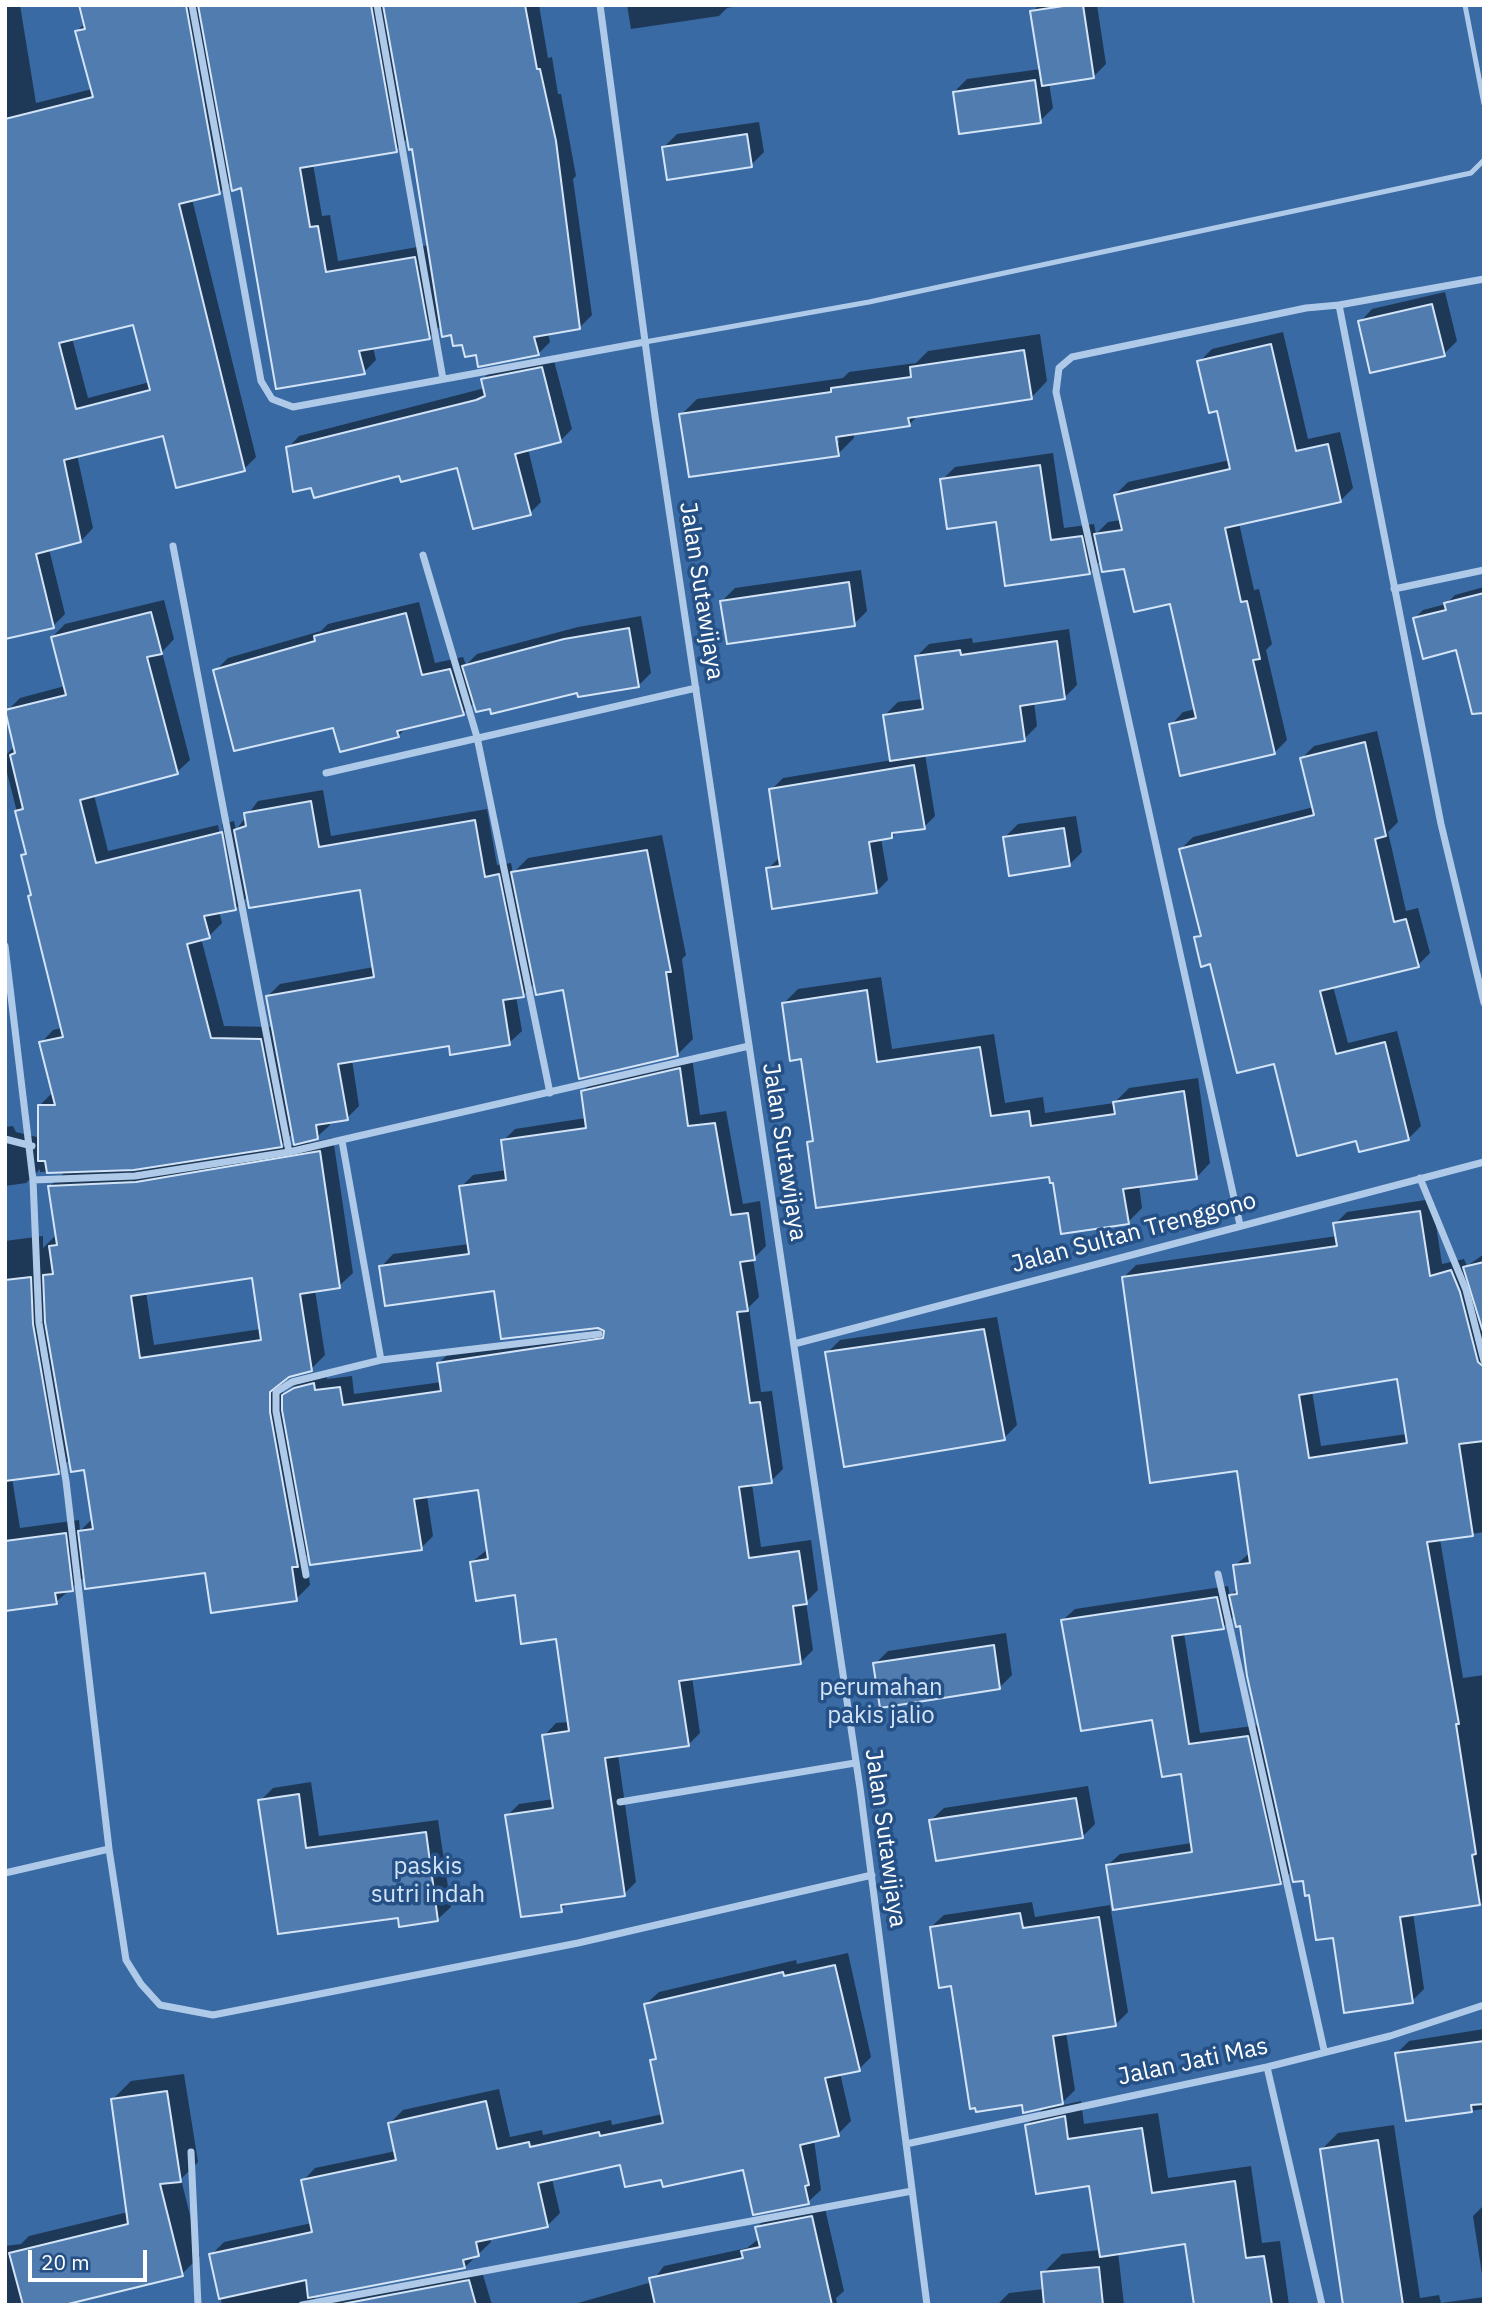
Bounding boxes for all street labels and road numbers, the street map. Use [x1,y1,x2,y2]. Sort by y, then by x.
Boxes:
street label: Jalan Sutawijaya [673,500,729,682]
street label: Jalan Sutawijaya [756,1061,812,1243]
street label: Jalan Sultan Trenggono [1009,1186,1259,1280]
street label: Jalan Sutawijaya [858,1747,912,1929]
street label: Jalan Jati Mas [1115,2032,1271,2092]

